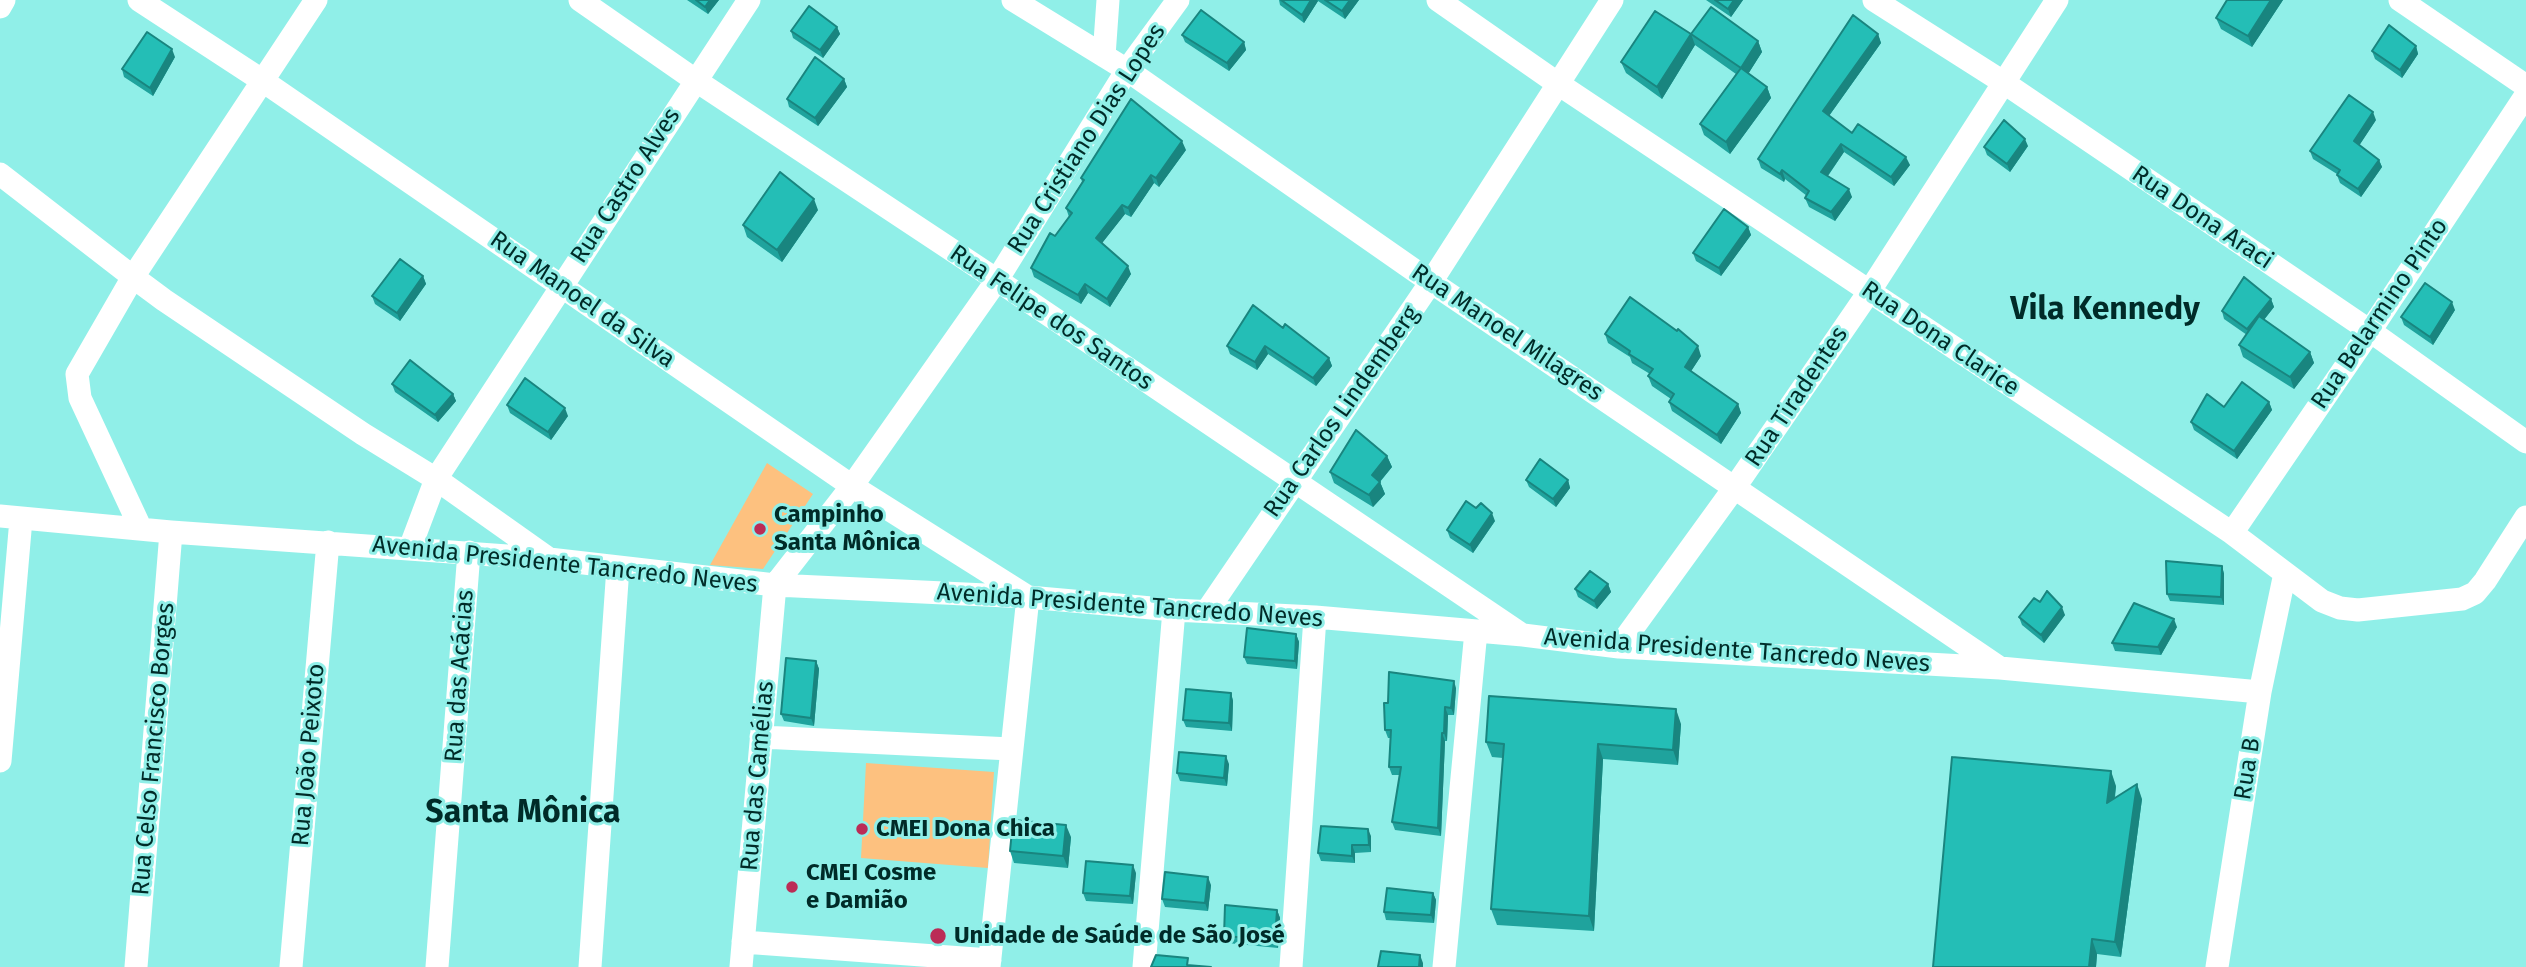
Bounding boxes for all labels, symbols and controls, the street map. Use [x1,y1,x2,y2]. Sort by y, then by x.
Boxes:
street label: Rua Cristiano Dias Lopes [1002,19,1172,259]
street label: Rua Castro Alves [565,103,687,269]
street label: Rua Dona Araci [2126,160,2278,276]
street label: Rua Belarmino Pinto [2306,213,2454,415]
street label: Rua Manoel da Silva [484,225,680,375]
street label: Rua Felipe dos Santos [944,239,1158,397]
street label: Rua Manoel Milagres [1406,258,1608,408]
street label: Rua Dona Clarice [1856,276,2024,402]
district label: Vila Kennedy [2010,291,2200,329]
street label: Rua Carlos Lindemberg [1258,301,1426,523]
street label: Rua Tiradentes [1740,322,1854,472]
place label: Campinho Santa Mônica [774,501,920,557]
marker: Campinho Santa Mônica [752,521,768,537]
street label: Avenida Presidente Tancredo Neves [371,530,759,600]
street label: Avenida Presidente Tancredo Neves [936,578,1324,634]
street label: Rua das Acácias [440,589,480,763]
street label: Rua Celso Francisco Borges [127,601,181,897]
street label: Avenida Presidente Tancredo Neves [1543,623,1931,679]
street label: Rua João Peixoto [287,662,331,848]
street label: Rua das Camélias [735,680,781,872]
street label: Rua B [2229,736,2267,802]
district label: Santa Mônica [425,794,621,832]
place label: CMEI Dona Chica [876,815,1055,843]
marker: CMEI Dona Chica [854,821,870,837]
place label: CMEI Cosme e Damião [806,859,936,915]
marker: CMEI Cosme e Damião [784,879,800,895]
place label: Unidade de Saúde de São José [954,922,1285,950]
marker: Unidade de Saúde de São José [928,926,948,946]

